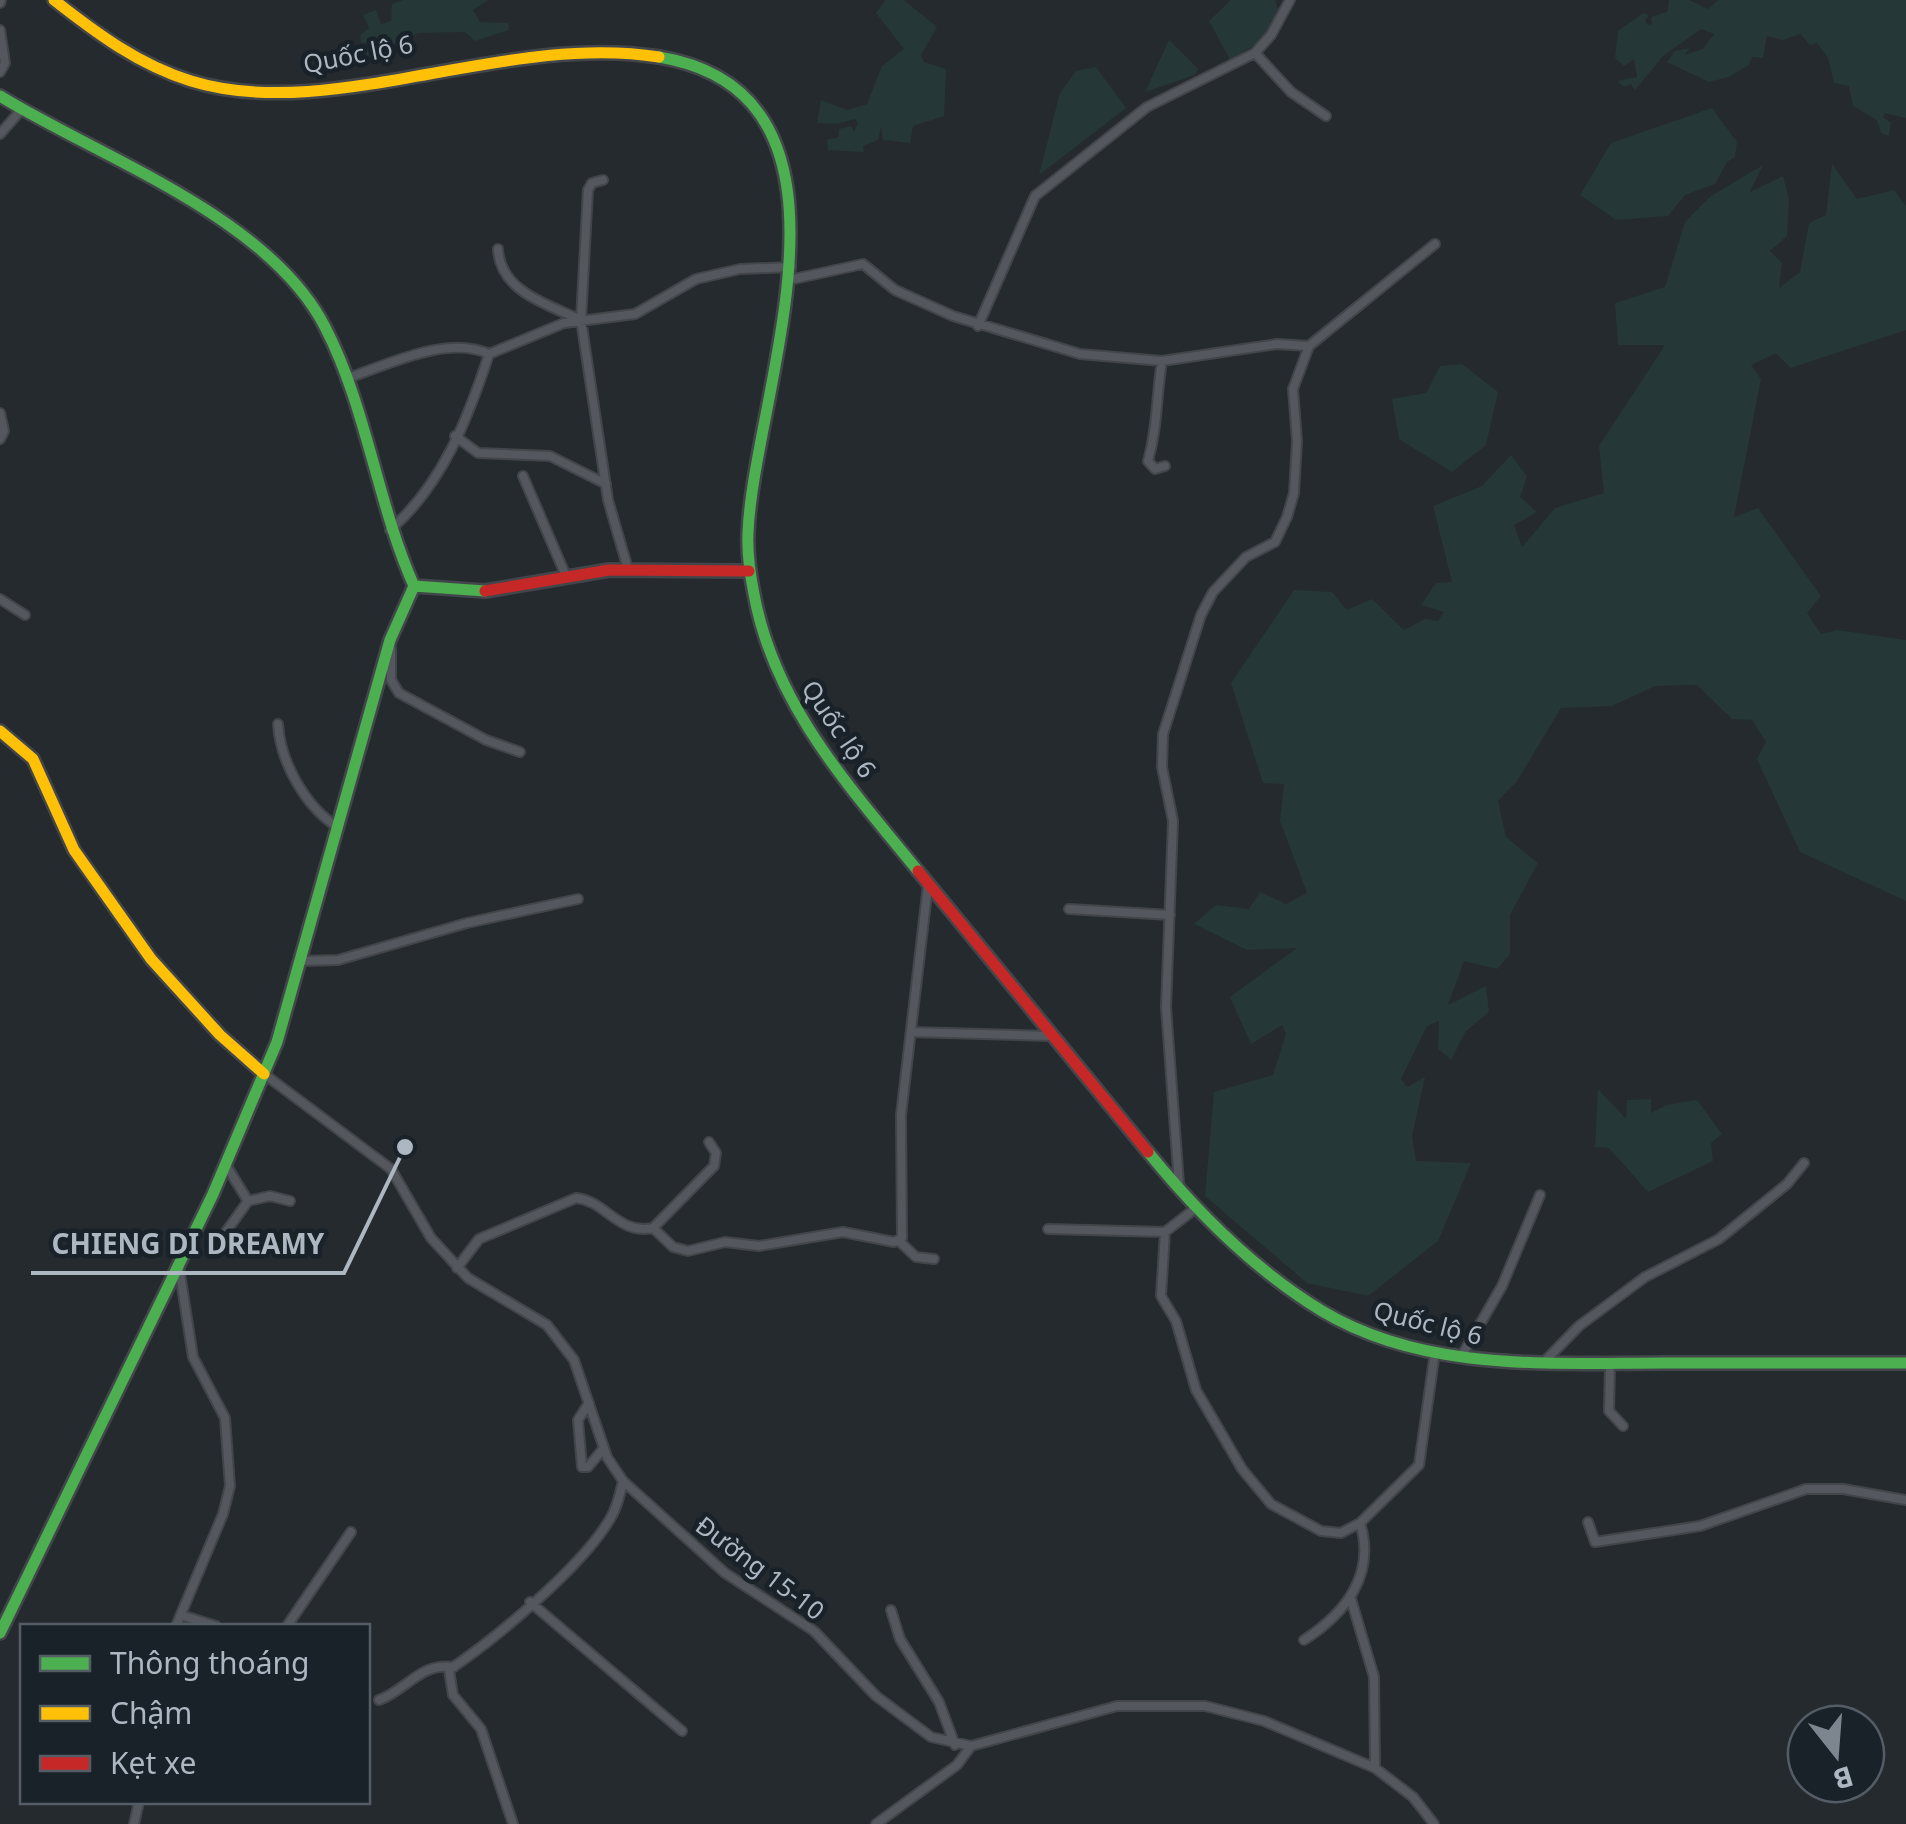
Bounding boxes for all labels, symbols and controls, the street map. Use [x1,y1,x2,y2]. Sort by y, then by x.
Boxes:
street label: Quốc lộ 6 [300,26,416,80]
street label: Quốc lộ 6 [795,673,885,784]
callout: CHIENG DI DREAMY [31,1215,344,1273]
text: CHIENG DI DREAMY [52,1224,325,1262]
street label: Quốc lộ 6 [1370,1292,1486,1352]
street label: Đường 15-10 [689,1508,832,1627]
legend [20,1624,370,1804]
text: Thông thoáng [110,1642,310,1683]
text: Chậm [110,1692,192,1733]
north arrow [1786,1704,1886,1804]
text: Kẹt xe [110,1742,196,1783]
text: B [1829,1758,1858,1800]

